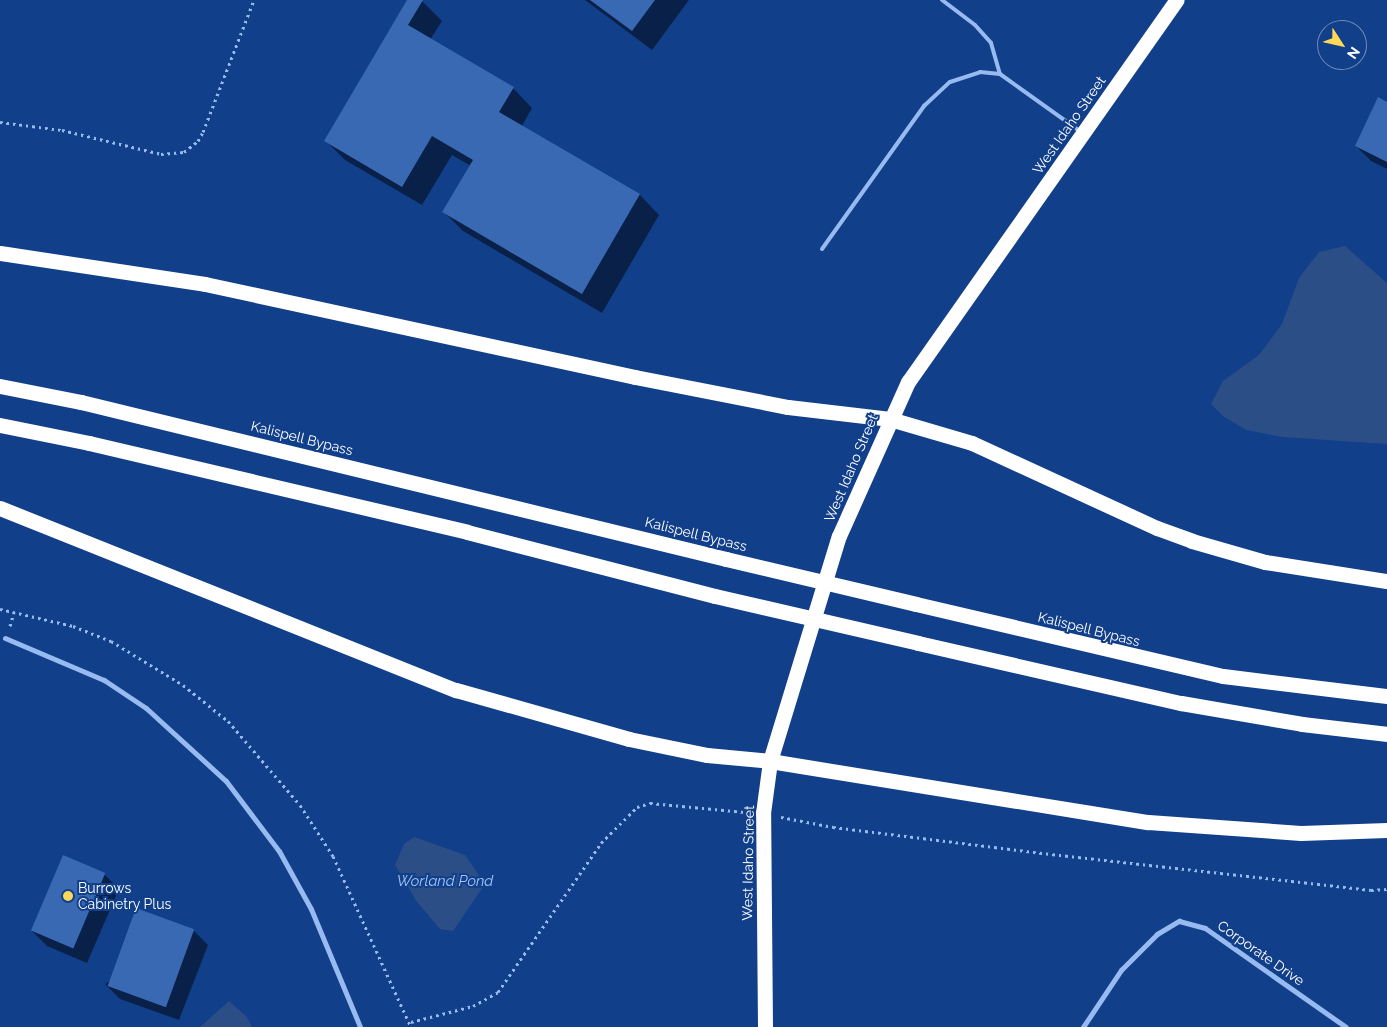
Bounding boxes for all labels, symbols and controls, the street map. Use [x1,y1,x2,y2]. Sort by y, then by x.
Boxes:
north arrow [1317,20,1367,70]
text: N [1344,44,1363,62]
street label: West Idaho Street [1029,73,1109,177]
street label: West Idaho Street [821,412,881,524]
street label: Kalispell Bypass [249,417,355,459]
street label: Kalispell Bypass [643,513,749,555]
street label: Kalispell Bypass [1036,608,1142,650]
street label: West Idaho Street [739,805,757,921]
water label: Worland Pond [397,873,493,891]
place label: Burrows Cabinetry Plus [78,880,172,912]
marker: Burrows Cabinetry Plus [62,890,74,902]
street label: Corporate Drive [1214,917,1308,989]

